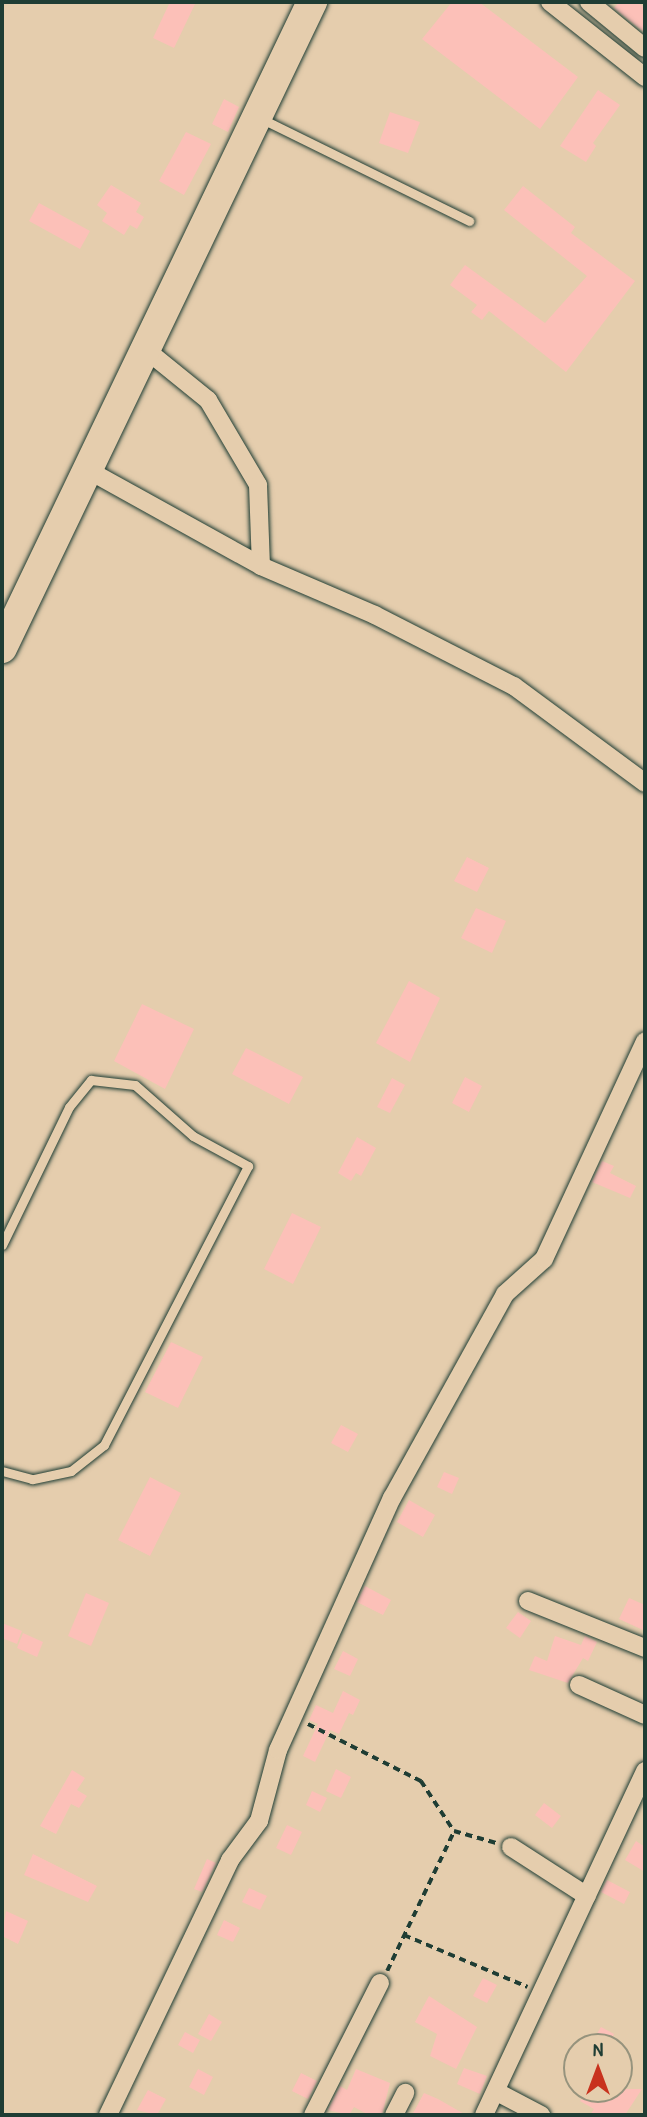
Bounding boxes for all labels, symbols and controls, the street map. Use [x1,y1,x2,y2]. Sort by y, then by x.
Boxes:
north arrow [563,2033,633,2103]
text: N [593,2036,603,2062]

